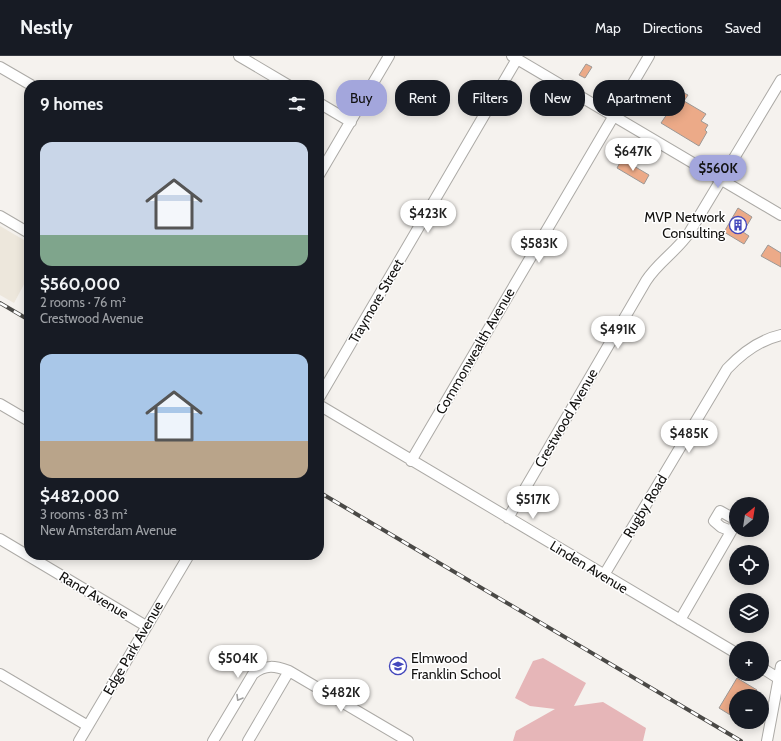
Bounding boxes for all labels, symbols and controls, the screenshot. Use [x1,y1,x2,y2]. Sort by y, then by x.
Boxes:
text: Nestly [20,16,73,39]
text: Map [595,19,621,37]
text: Directions [643,19,703,37]
text: Saved [725,19,761,37]
chip: Buy [336,80,387,116]
chip: Rent [395,80,450,116]
chip: Filters [458,80,522,116]
chip: New [530,80,585,116]
chip: Apartment [593,80,685,116]
icon: filters [286,93,308,115]
text: 9 homes [40,94,103,114]
pin: $647K [605,138,661,172]
text: $647K [614,143,652,159]
pin: $560K [690,155,746,189]
text: $560K [698,160,738,176]
icon: home [138,168,210,240]
pin: $423K [400,200,456,234]
text: $423K [409,205,447,221]
place label: MVP Network Consulting [644,208,726,242]
building icon: MVP Network Consulting [728,215,748,235]
pin: $583K [511,230,567,264]
text: $583K [520,235,558,251]
street label: Traymore Street [345,255,408,346]
text: $560,000 [40,274,120,294]
street label: Commonwealth Avenue [431,285,519,417]
text: 2 rooms · 76 m² [40,294,126,310]
text: Crestwood Avenue [40,310,143,326]
pin: $491K [590,316,646,350]
text: $491K [600,321,636,337]
street label: Crestwood Avenue [530,365,602,471]
icon: home [138,380,210,452]
pin: $485K [661,420,717,454]
text: $485K [670,425,708,441]
street label: Rugby Road [619,471,671,541]
text: $482,000 [40,486,119,506]
pin: $517K [505,486,561,520]
text: $517K [516,491,550,507]
north arrow [729,497,769,537]
map controls [729,497,769,729]
text: 3 rooms · 83 m² [40,506,127,522]
text: New Amsterdam Avenue [40,522,177,538]
street label: Linden Avenue [547,537,631,597]
button: locate [729,545,769,585]
street label: Rand Avenue [56,567,132,623]
button: layers [729,593,769,633]
street label: Edge Park Avenue [99,598,167,698]
button: + [729,641,769,681]
pin: $504K [210,645,266,679]
place label: Elmwood Franklin School [411,649,502,683]
text: $504K [218,650,258,666]
school or university icon: Elmwood Franklin School [388,656,408,676]
pin: $482K [313,679,369,713]
text: $482K [322,684,360,700]
button: − [729,689,769,729]
one-way arrow [236,694,244,701]

